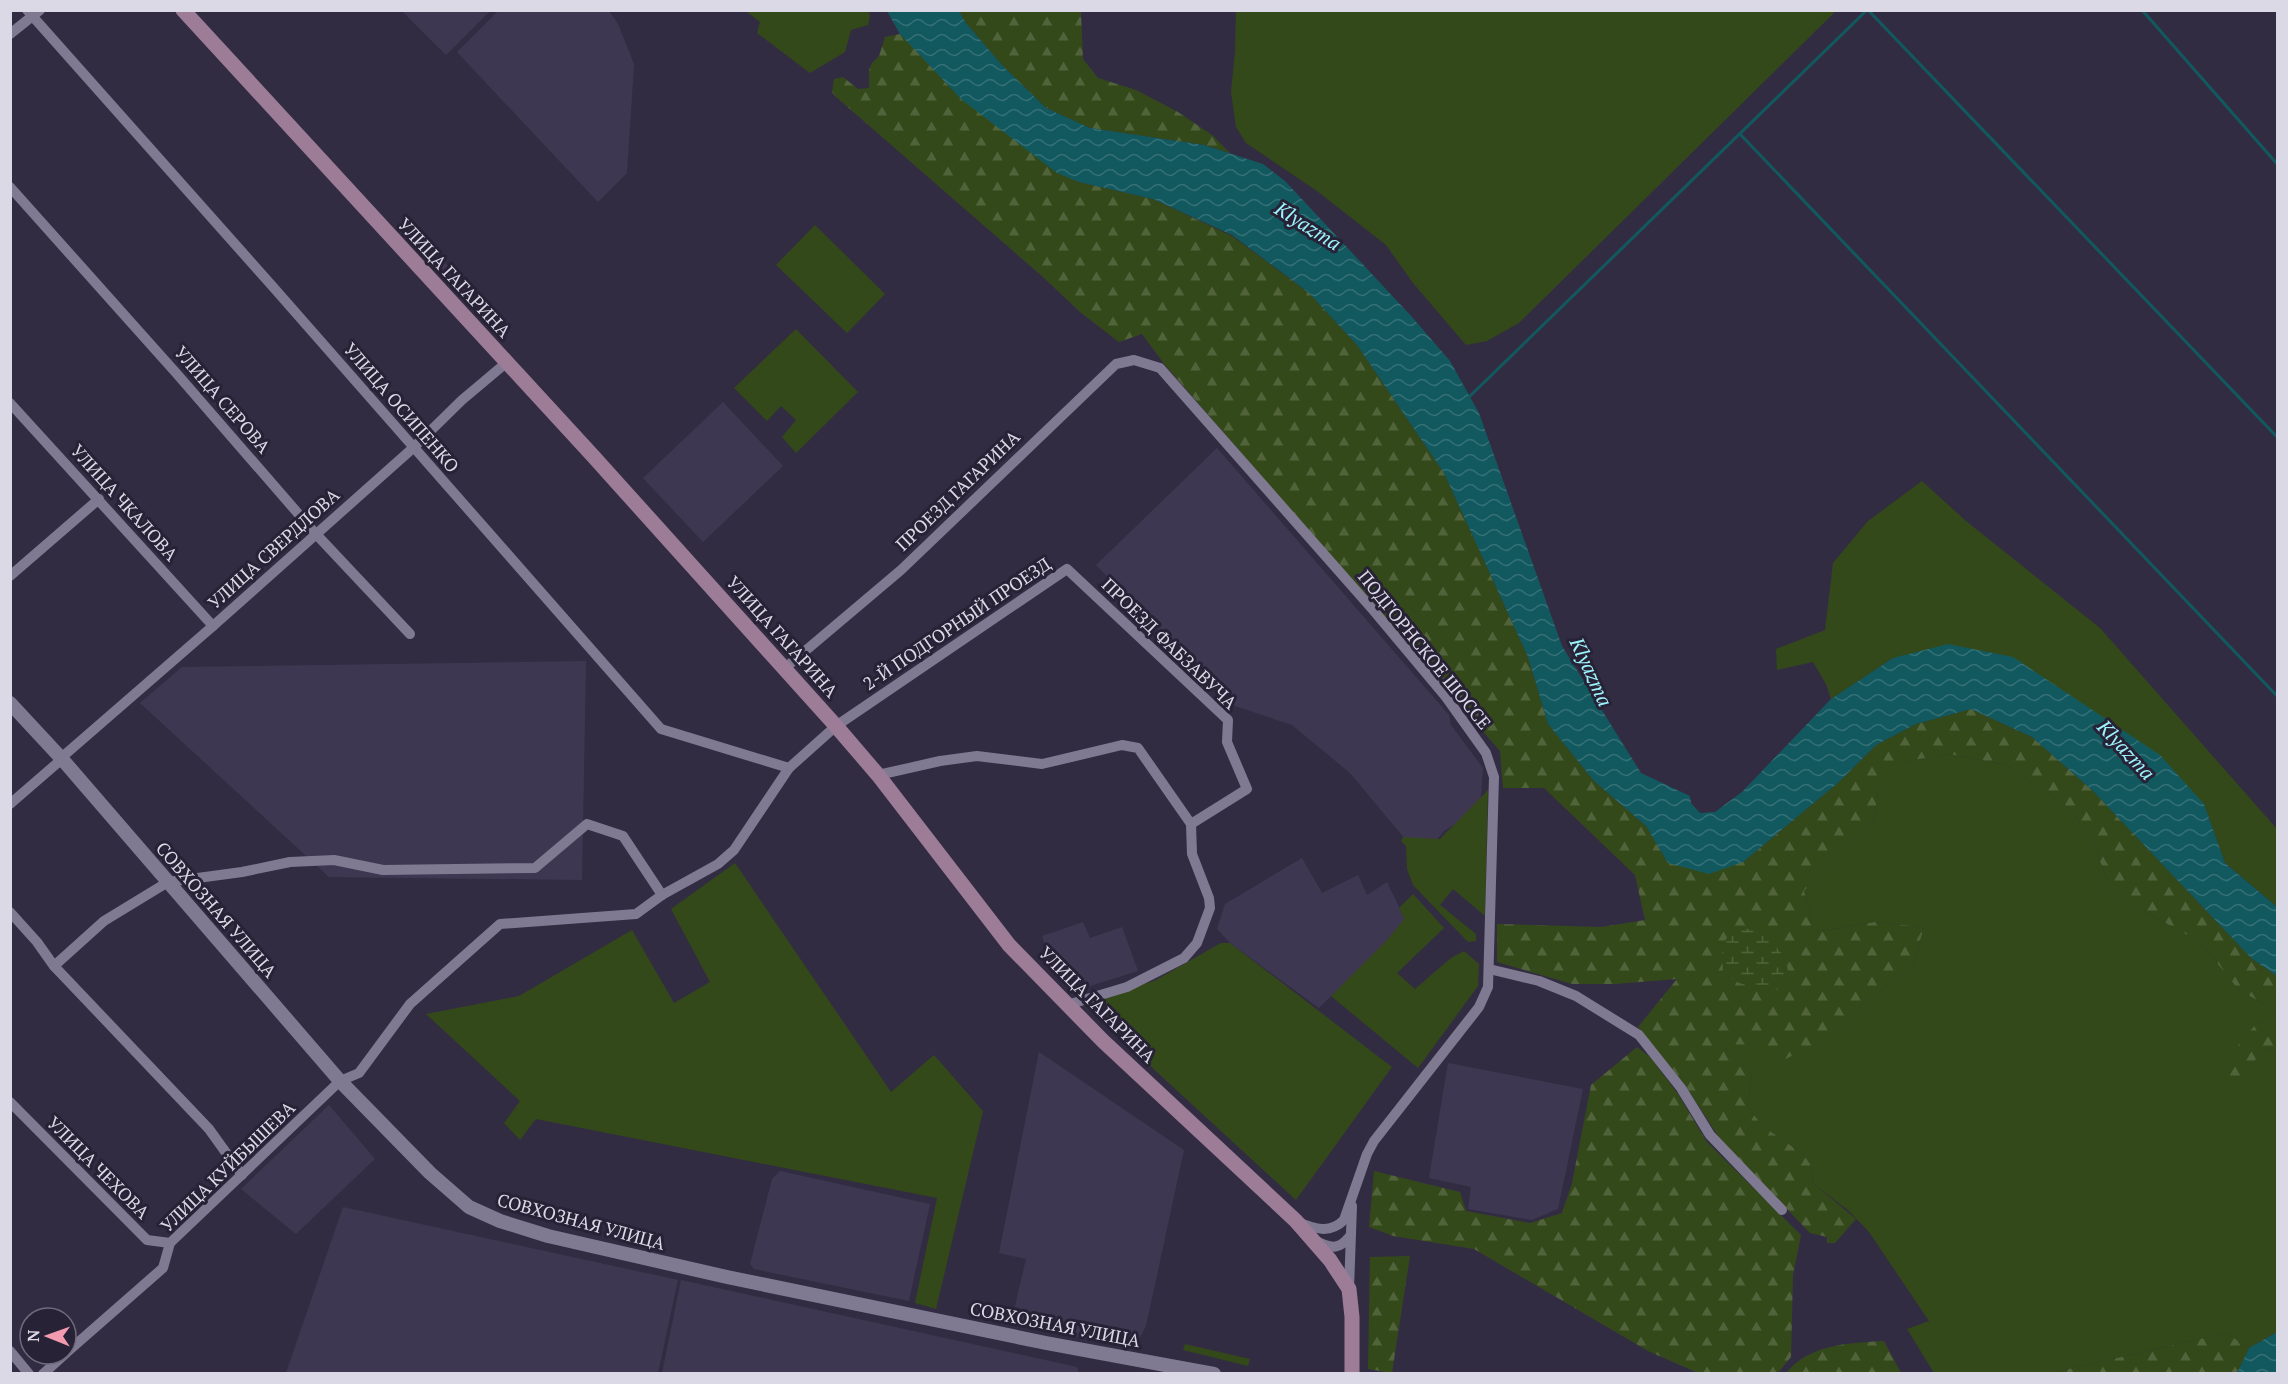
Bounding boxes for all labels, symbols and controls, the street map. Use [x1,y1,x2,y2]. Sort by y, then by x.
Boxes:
water label: Klyazma [1269,194,1346,256]
street label: УЛИЦА ГАГАРИНА [393,212,517,343]
street label: УЛИЦА ОСИПЕНКО [339,337,465,477]
street label: УЛИЦА СЕРОВА [169,341,277,459]
street label: ПРОЕЗД ГАГАРИНА [890,424,1025,556]
street label: УЛИЦА ЧКАЛОВА [66,439,184,566]
street label: УЛИЦА СВЕРДЛОВА [202,482,345,614]
street label: 2-Й ПОДГОРНЫЙ ПРОЕЗД [858,551,1056,695]
street label: ПОДГОРНСКОЕ ШОССЕ [1353,565,1497,734]
street label: УЛИЦА ГАГАРИНА [722,571,844,703]
street label: ПРОЕЗД ФАБЗАВУЧА [1097,572,1243,715]
water label: Klyazma [1563,632,1619,711]
water label: Klyazma [2091,713,2161,786]
street label: СОВХОЗНАЯ УЛИЦА [151,836,283,983]
street label: УЛИЦА ГАГАРИНА [1034,941,1162,1068]
street label: УЛИЦА КУЙБЫШЕВА [155,1095,300,1237]
street label: УЛИЦА ЧЕХОВА [42,1111,156,1224]
street label: СОВХОЗНАЯ УЛИЦА [495,1187,669,1255]
street label: СОВХОЗНАЯ УЛИЦА [968,1296,1143,1352]
north arrow [18,1306,78,1366]
text: N [22,1329,44,1342]

